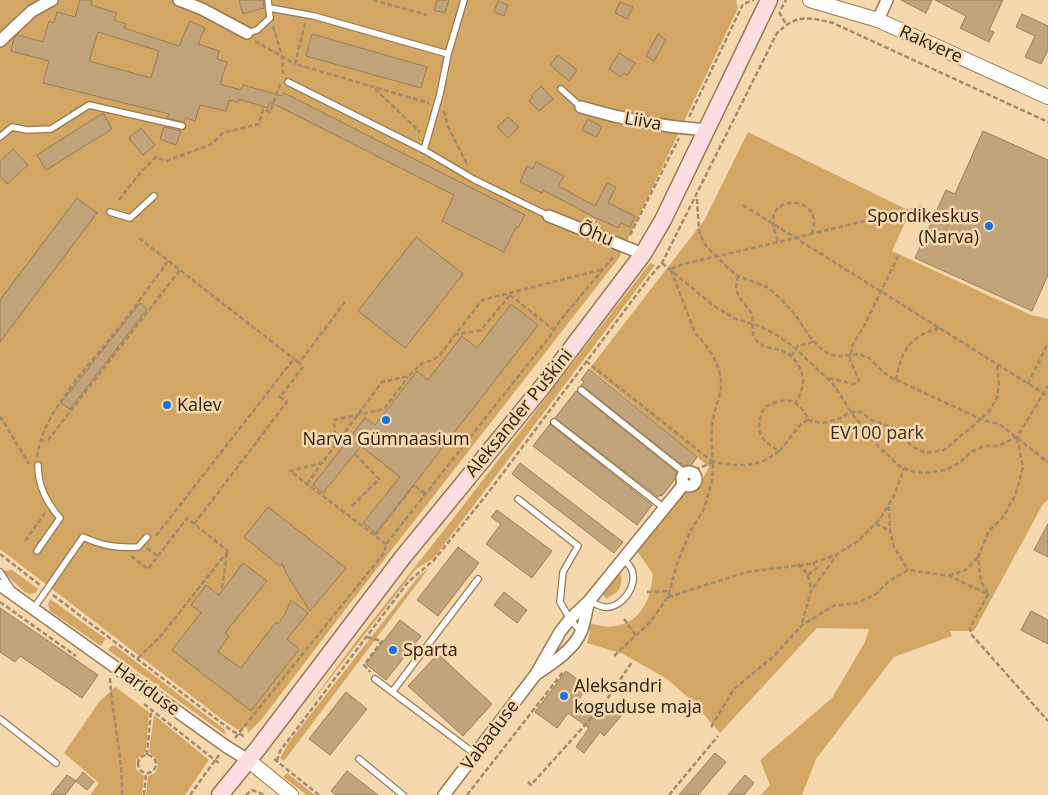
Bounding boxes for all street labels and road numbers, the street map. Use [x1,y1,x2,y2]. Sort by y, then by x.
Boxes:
street label: Rakvere [896,18,967,68]
street label: Liiva [623,105,664,135]
street label: Õhu [575,215,618,251]
street label: Aleksander Puškini [459,343,577,481]
street label: Hariduse [110,656,185,720]
street label: Vabaduse [455,694,524,775]

